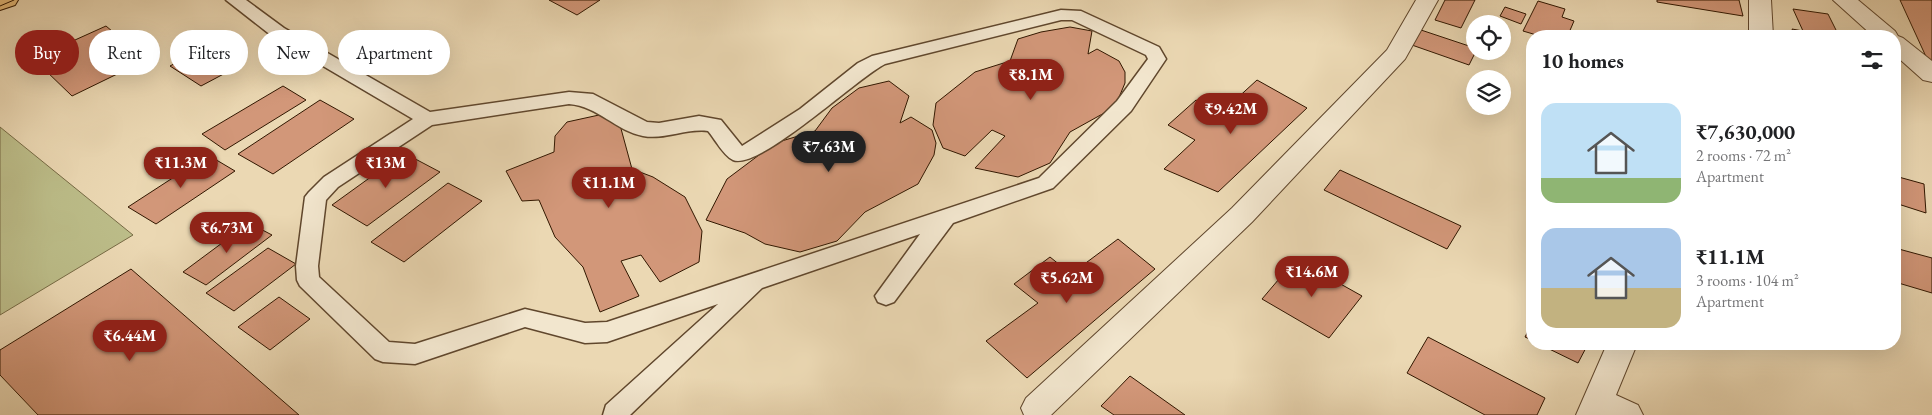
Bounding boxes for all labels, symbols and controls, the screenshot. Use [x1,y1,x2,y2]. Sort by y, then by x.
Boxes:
map controls [1466,15,1511,115]
button: locate [1466,15,1511,60]
chip: Buy [15,30,79,75]
chip: Rent [89,30,160,75]
chip: Filters [170,30,248,75]
chip: New [258,30,328,75]
chip: Apartment [338,30,450,75]
icon: filters [1858,46,1886,74]
text: 10 homes [1541,47,1624,74]
pin: ₹8.1M [996,58,1066,101]
text: ₹8.1M [1009,64,1053,85]
button: layers [1466,70,1511,115]
pin: ₹9.42M [1190,92,1272,135]
text: ₹9.42M [1205,98,1257,119]
text: ₹7,630,000 [1696,118,1795,145]
icon: home [1581,123,1641,183]
pin: ₹7.63M [788,130,870,173]
text: ₹7.63M [803,136,855,157]
text: 2 rooms · 72 m² [1696,145,1791,166]
pin: ₹11.3M [140,146,222,189]
pin: ₹13M [356,146,416,189]
text: ₹11.3M [155,152,207,173]
text: ₹13M [366,152,406,173]
pin: ₹11.1M [568,166,650,209]
text: Apartment [1696,166,1764,187]
text: ₹11.1M [583,172,635,193]
pin: ₹6.73M [186,212,268,254]
text: ₹6.73M [201,217,253,238]
text: ₹11.1M [1696,243,1765,270]
icon: home [1581,248,1641,308]
pin: ₹14.6M [1271,256,1353,298]
text: ₹14.6M [1286,261,1338,282]
pin: ₹5.62M [1026,262,1108,304]
text: ₹5.62M [1041,267,1093,288]
text: 3 rooms · 104 m² [1696,270,1799,291]
text: Apartment [1696,291,1764,312]
pin: ₹6.44M [89,320,171,362]
text: ₹6.44M [104,325,156,346]

